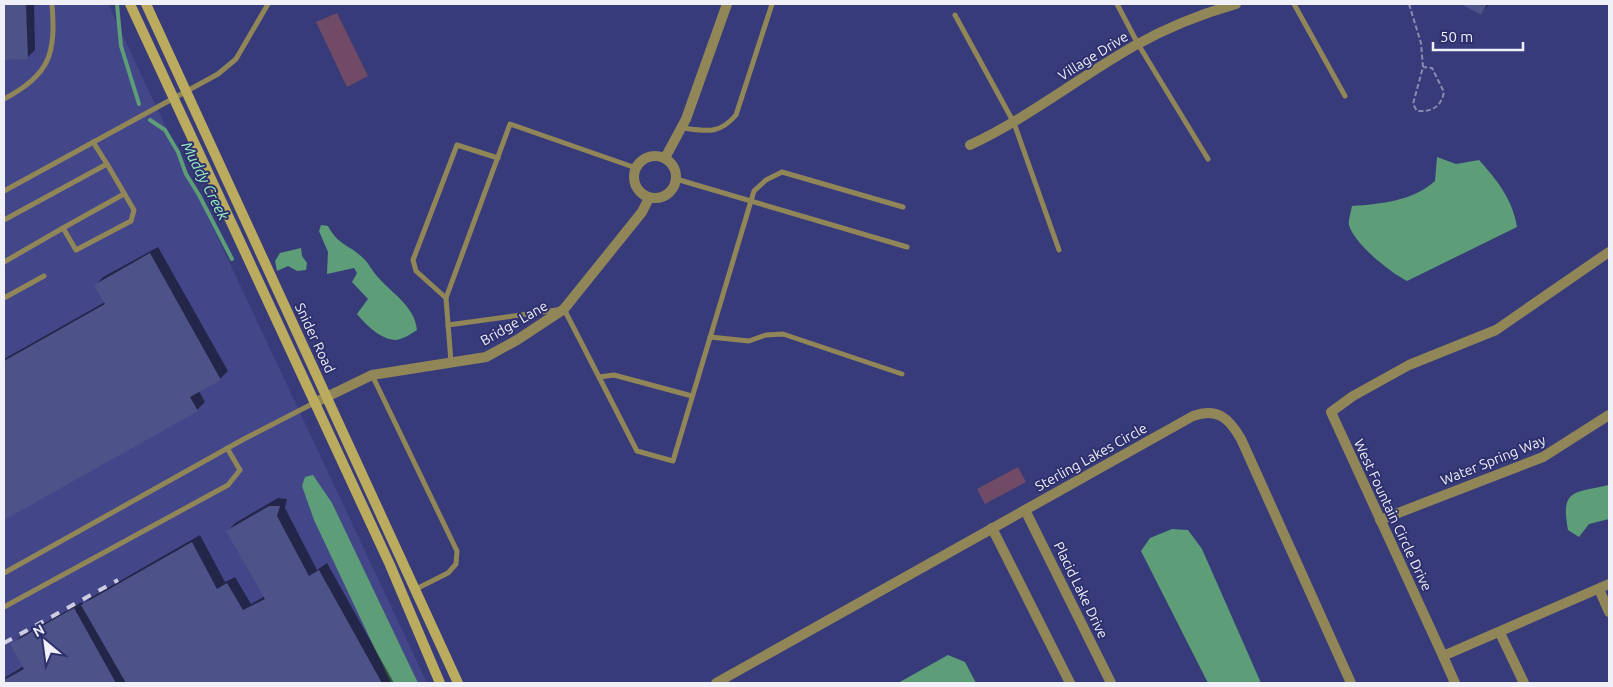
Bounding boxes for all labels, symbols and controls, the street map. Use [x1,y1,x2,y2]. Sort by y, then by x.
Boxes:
scale bar [1433,20,1523,52]
street label: Village Drive [1055,28,1131,84]
text: 50 m [1440,28,1473,45]
water label: Muddy Creek [178,139,233,223]
street label: Bridge Lane [478,297,550,349]
street label: Snider Road [292,300,338,376]
street label: Sterling Lakes Circle [1032,420,1150,494]
street label: Water Spring Way [1438,432,1548,488]
street label: West Fountain Circle Drive [1351,437,1435,593]
street label: Placid Lake Drive [1051,539,1111,641]
north arrow [20,617,70,667]
text: N [30,621,47,640]

